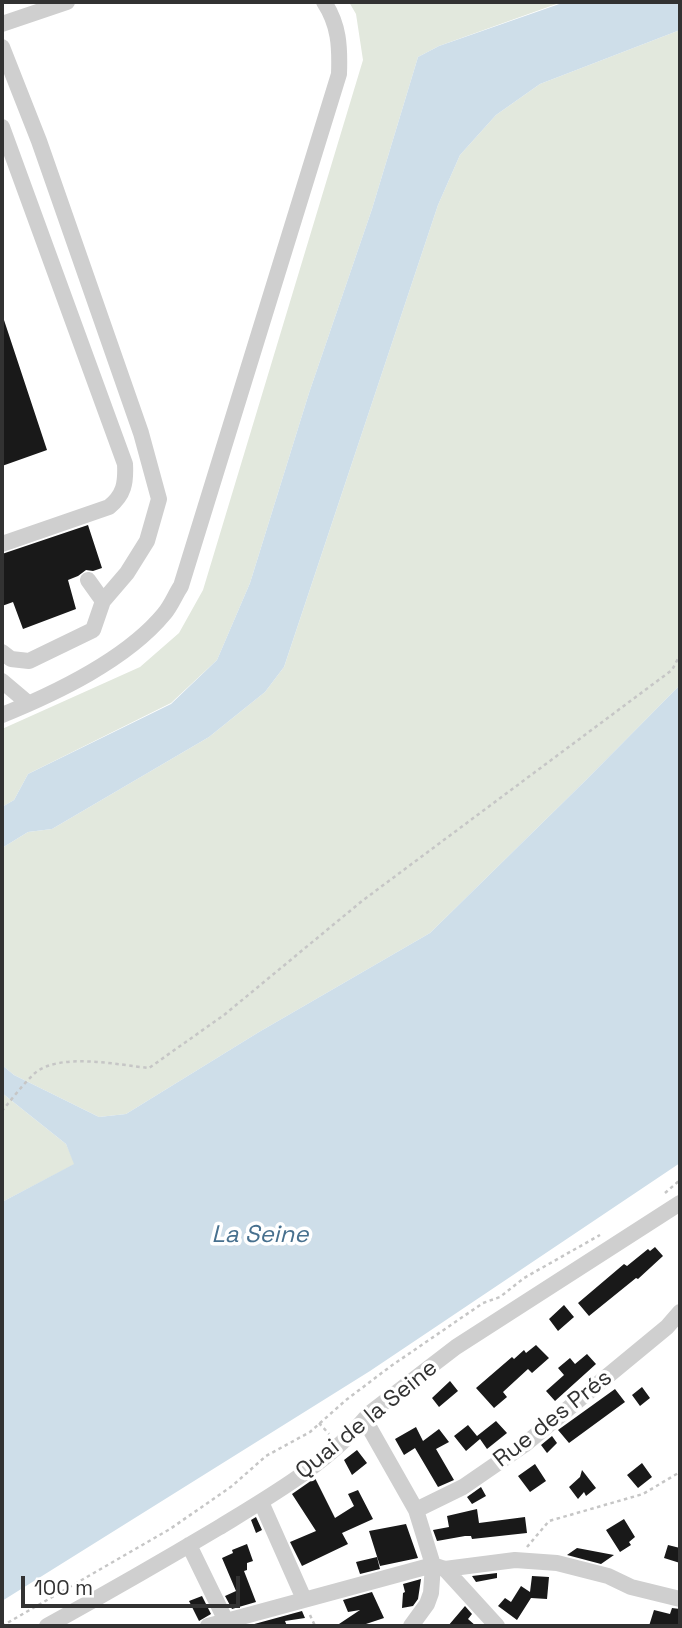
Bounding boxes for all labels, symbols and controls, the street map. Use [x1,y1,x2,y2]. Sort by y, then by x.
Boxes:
water label: La Seine [212,1221,308,1249]
street label: Quai de la Seine [291,1354,443,1486]
street label: Rue des Prés [488,1364,618,1474]
scale bar [24,1562,243,1606]
text: 100 m [34,1574,93,1601]

